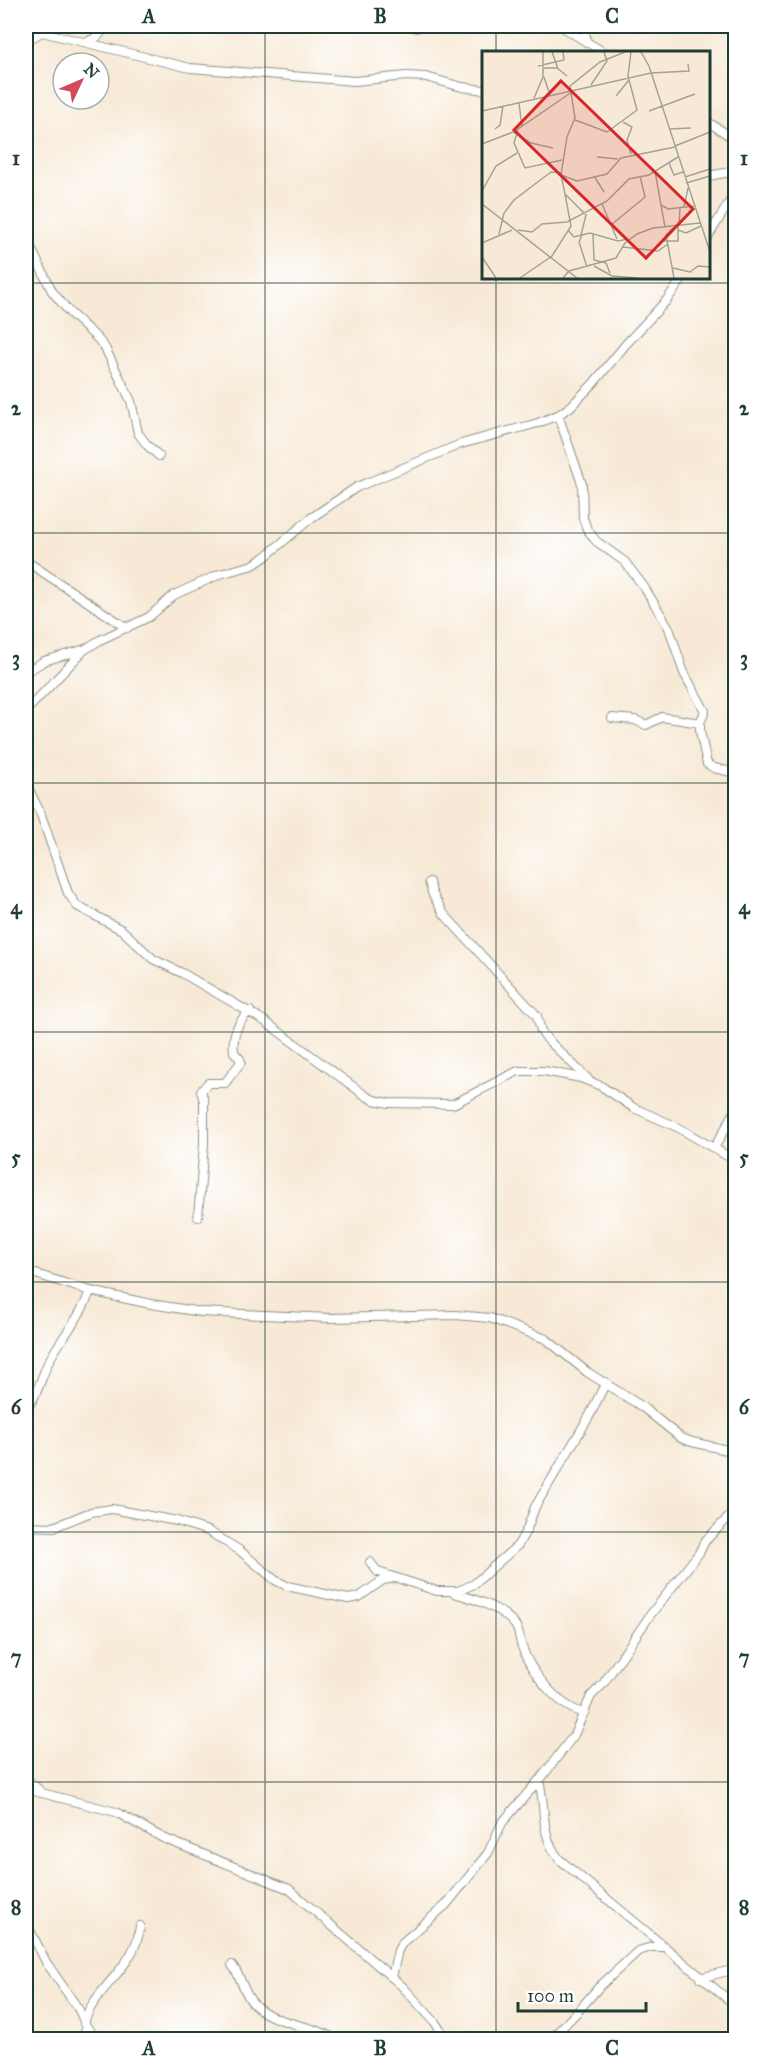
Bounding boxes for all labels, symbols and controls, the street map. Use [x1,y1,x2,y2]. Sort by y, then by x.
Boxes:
text: A [140,4,156,28]
text: B [373,4,387,28]
text: C [605,4,619,28]
north arrow [51,51,111,111]
inset map [482,51,710,279]
text: N [80,59,103,83]
text: 1 [12,146,20,170]
text: 1 [740,146,748,170]
text: 2 [11,396,22,420]
text: 2 [739,396,750,420]
text: 3 [12,646,20,671]
text: 3 [740,646,748,671]
text: 4 [10,895,22,920]
text: 4 [738,895,750,920]
text: 5 [11,1145,21,1169]
text: 5 [739,1145,749,1169]
text: 6 [11,1395,23,1419]
text: 6 [739,1395,751,1419]
text: 7 [11,1645,22,1669]
text: 7 [739,1645,750,1669]
text: 8 [11,1895,21,1919]
text: 8 [739,1895,749,1919]
scale bar [518,1975,646,2013]
text: 100 m [527,1985,574,2007]
text: A [140,2036,156,2060]
text: B [373,2036,387,2060]
text: C [605,2036,619,2060]

